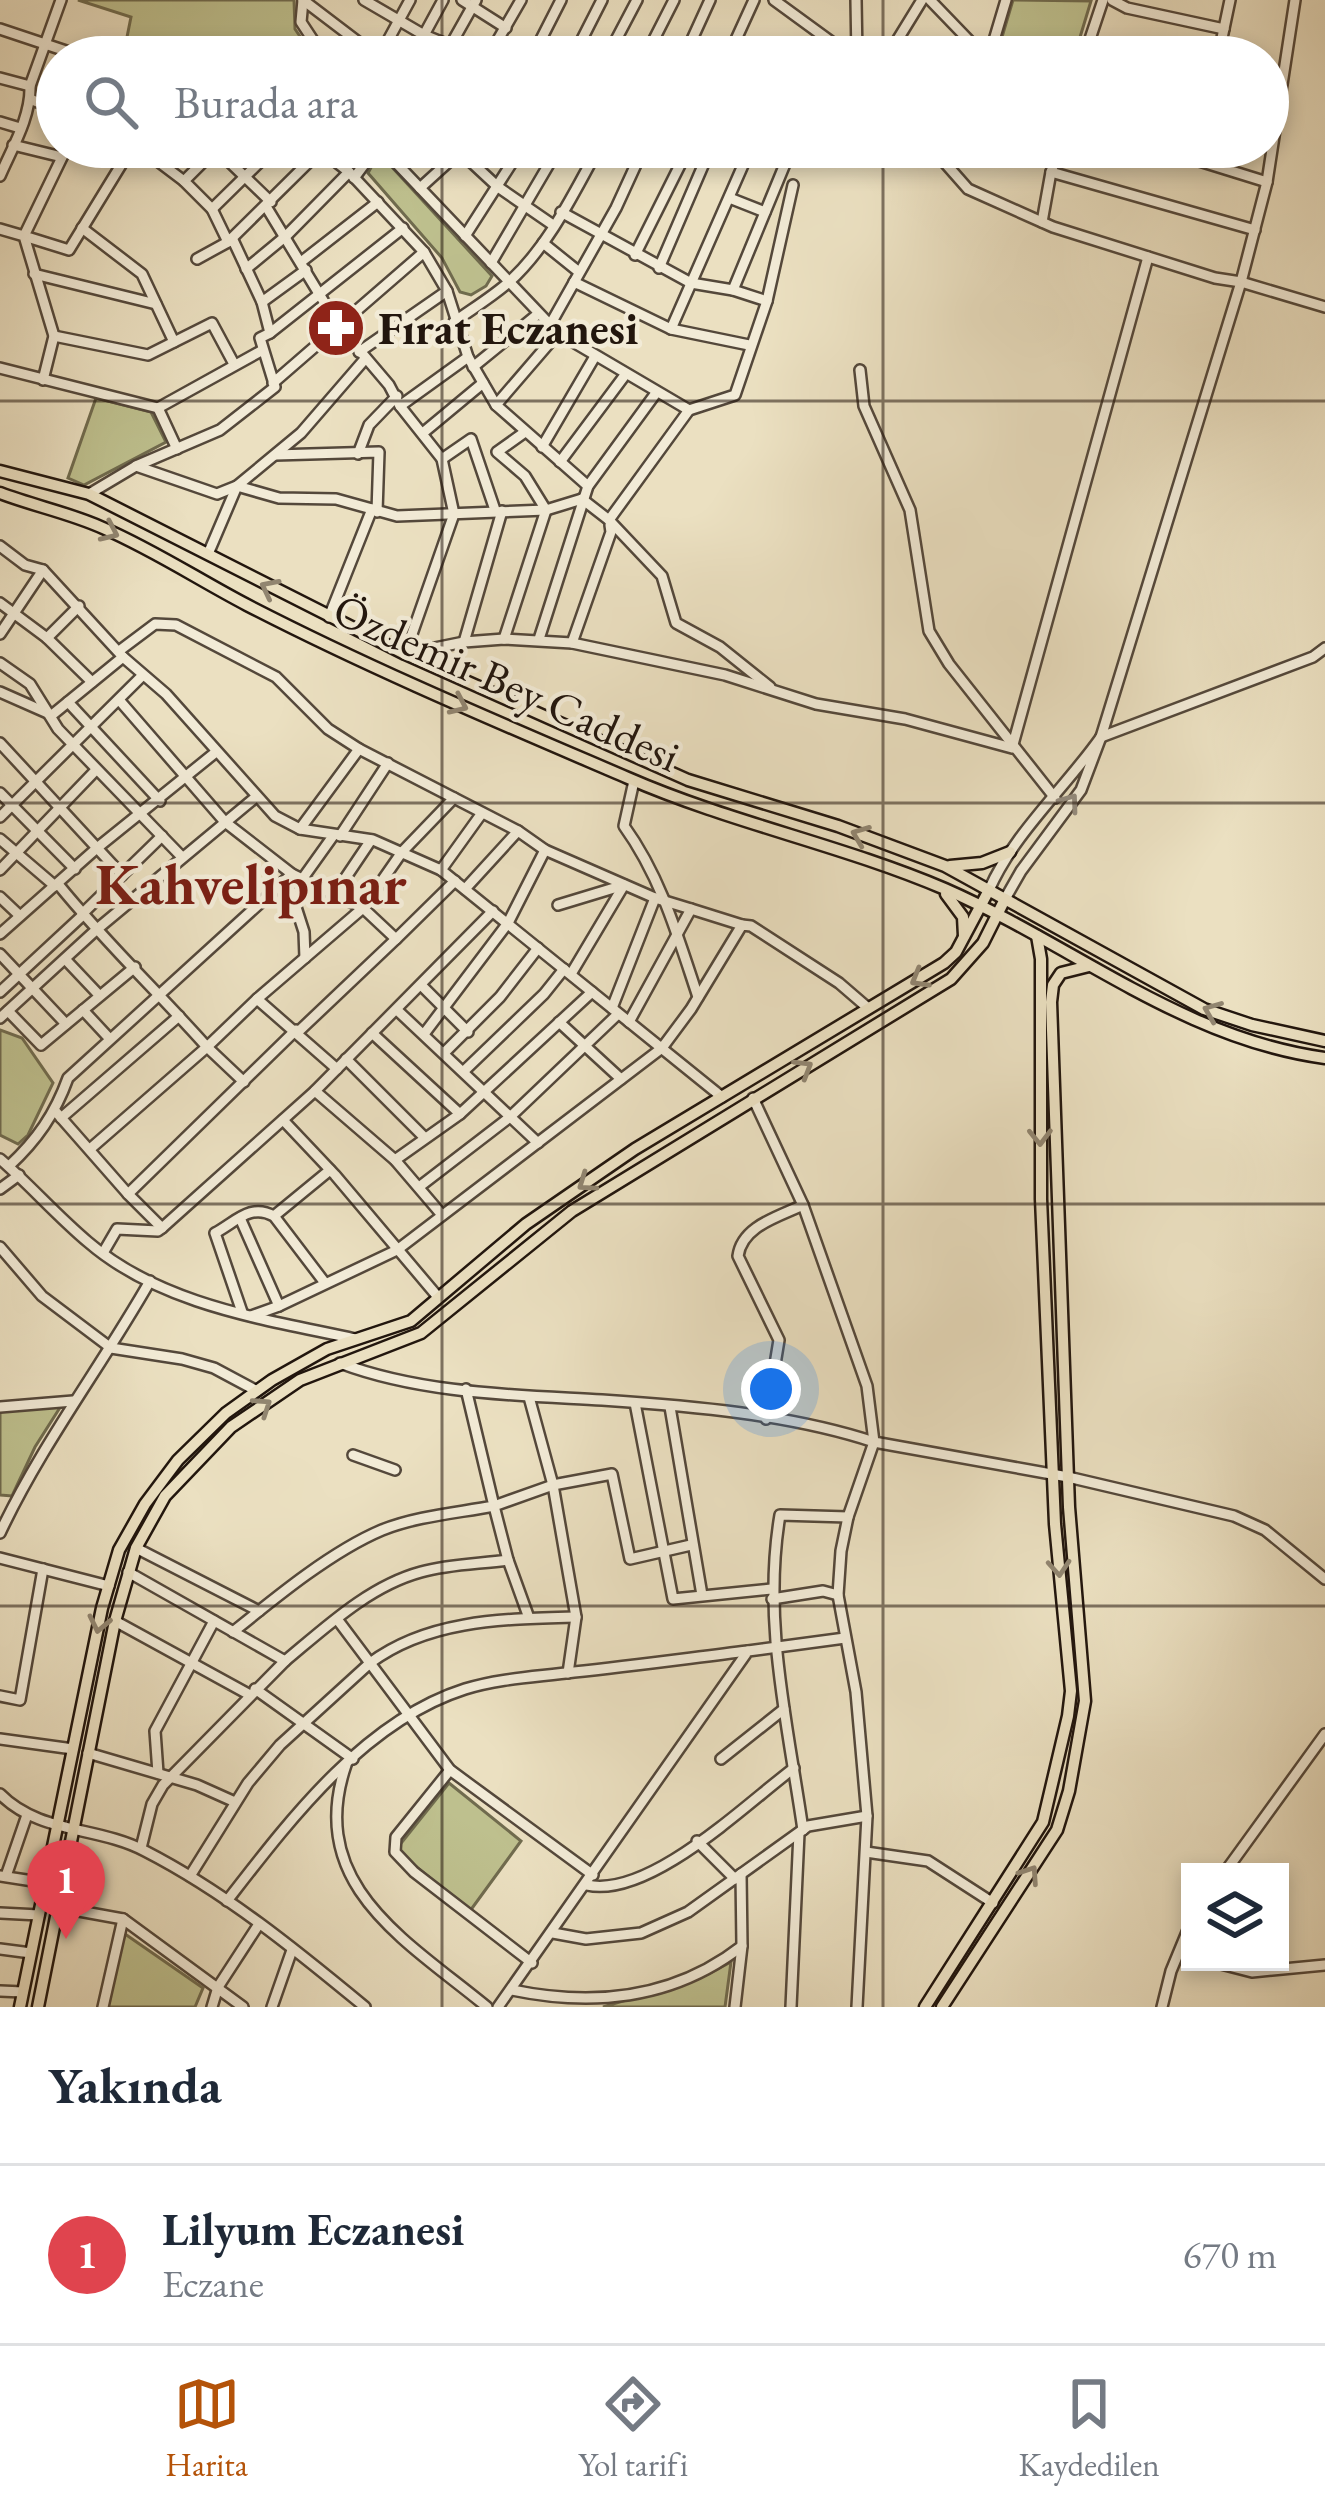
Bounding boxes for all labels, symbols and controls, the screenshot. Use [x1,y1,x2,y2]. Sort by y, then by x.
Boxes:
search box [36,36,1289,168]
icon: search [78,69,144,135]
text: Burada ara [174,73,358,131]
pharmacy icon: Fırat Eczanesi [305,297,367,359]
place label: Fırat Eczanesi [378,299,638,357]
one-way arrow [98,517,119,541]
one-way arrow [260,578,281,602]
street label: Özdemir Bey Caddesi [325,580,689,784]
one-way arrow [447,691,468,714]
one-way arrow [1056,794,1078,815]
one-way arrow [851,824,872,849]
district label: Kahvelipınar [95,847,407,921]
one-way arrow [910,964,932,987]
one-way arrow [1203,1000,1224,1025]
one-way arrow [791,1059,813,1082]
one-way arrow [1027,1128,1053,1147]
one-way arrow [578,1169,600,1191]
your location [741,1359,801,1419]
one-way arrow [249,1398,271,1420]
one-way arrow [1045,1559,1071,1578]
one-way arrow [87,1614,112,1634]
pin: 1 [27,1840,105,1939]
map controls [1181,1863,1289,1971]
button: layers [1181,1863,1289,1971]
one-way arrow [1015,1866,1037,1888]
text: Yakında [48,2052,222,2118]
text: Lilyum Eczanesi [162,2200,464,2258]
text: 1 [77,2229,97,2280]
text: 670 m [1183,2229,1277,2280]
text: Eczane [162,2258,264,2309]
tab: Harita [165,2371,248,2486]
tab: Yol tarifi [578,2371,688,2486]
tab: Kaydedilen [1019,2371,1160,2486]

